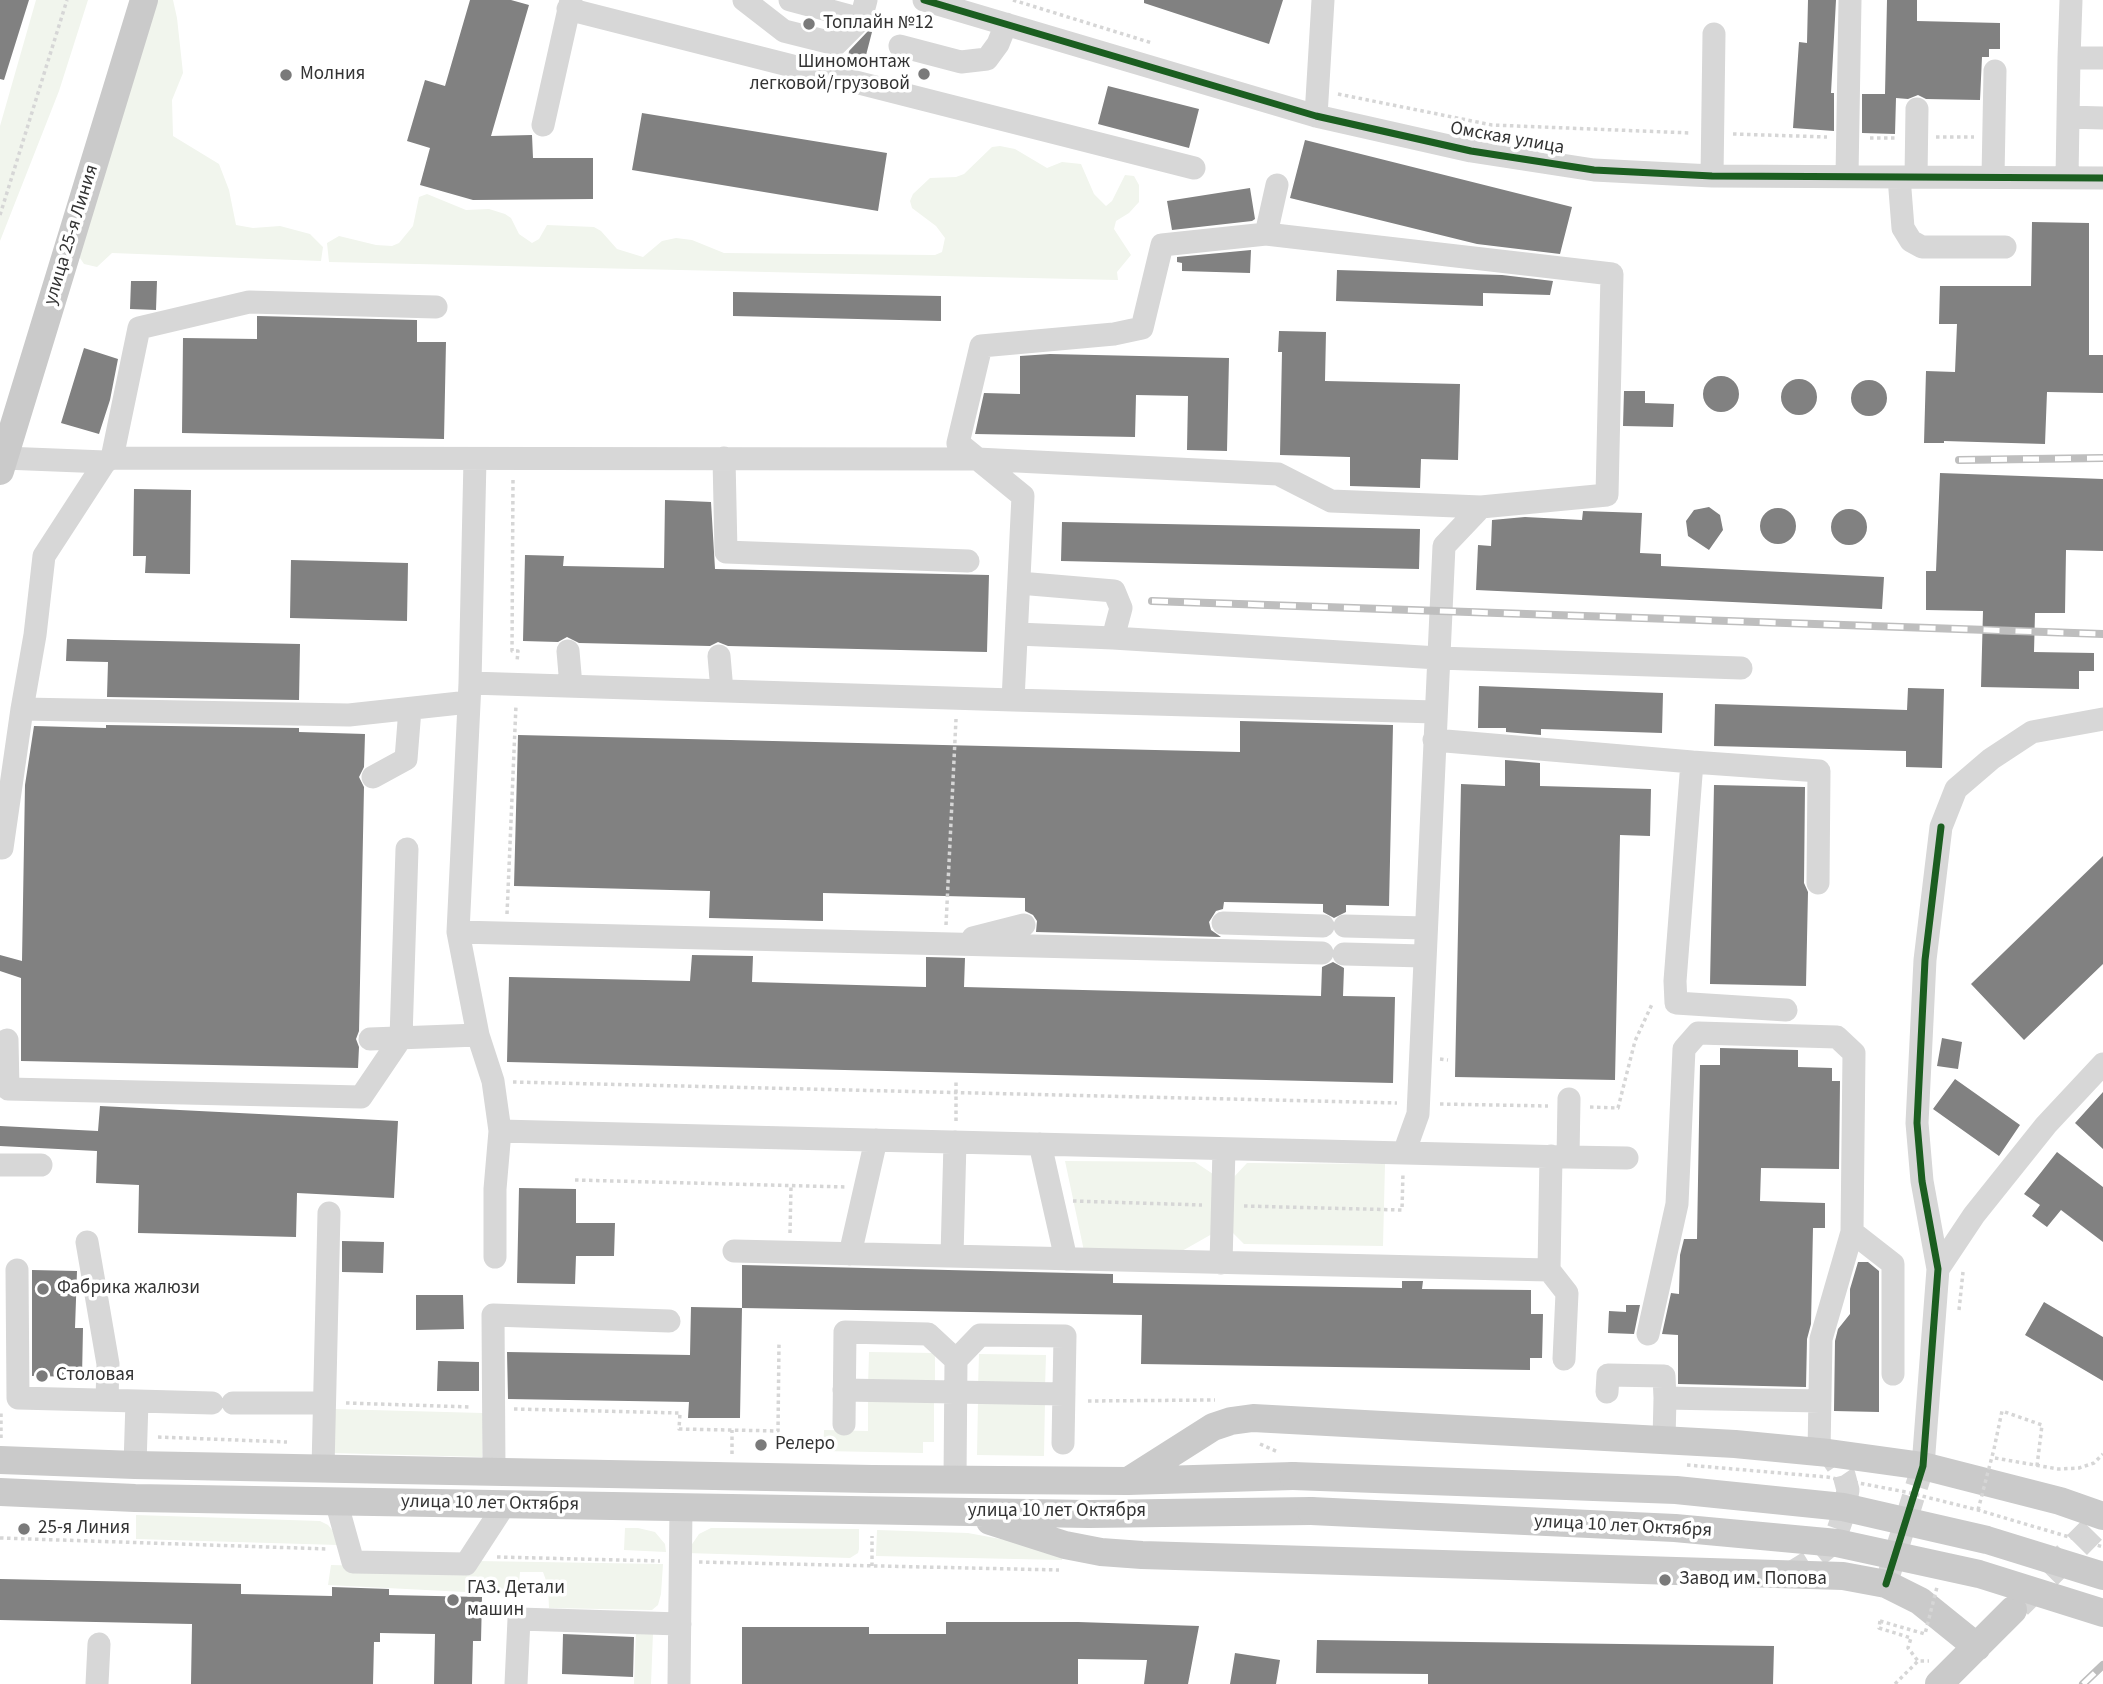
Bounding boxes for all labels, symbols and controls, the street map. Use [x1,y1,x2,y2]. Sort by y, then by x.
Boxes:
place label: Топлайн №12 [823,13,933,35]
marker: Топлайн №12 [801,16,817,32]
place label: Шиномонтаж легковой/грузовой [749,52,910,96]
place label: Молния [300,64,365,86]
marker: Шиномонтаж легковой/грузовой [916,66,932,82]
marker: Молния [278,67,294,83]
street label: Омская улица [1448,118,1566,160]
street label: улица 25-я Линия [40,162,104,308]
place label: Фабрика жалюзи [57,1278,200,1300]
marker: Фабрика жалюзи [35,1281,51,1297]
place label: Столовая [56,1365,135,1387]
marker: Столовая [34,1368,50,1384]
place label: Релеро [775,1434,835,1456]
marker: Релеро [753,1437,769,1453]
street label: улица 10 лет Октября [401,1491,579,1517]
street label: улица 10 лет Октября [968,1501,1146,1523]
street label: улица 10 лет Октября [1533,1511,1713,1543]
place label: 25-я Линия [38,1518,130,1540]
marker: 25-я Линия [16,1521,32,1537]
place label: Завод им. Попова [1679,1569,1827,1591]
marker: Завод им. Попова [1657,1572,1673,1588]
place label: ГАЗ. Детали машин [467,1578,565,1622]
marker: ГАЗ. Детали машин [445,1592,461,1608]

